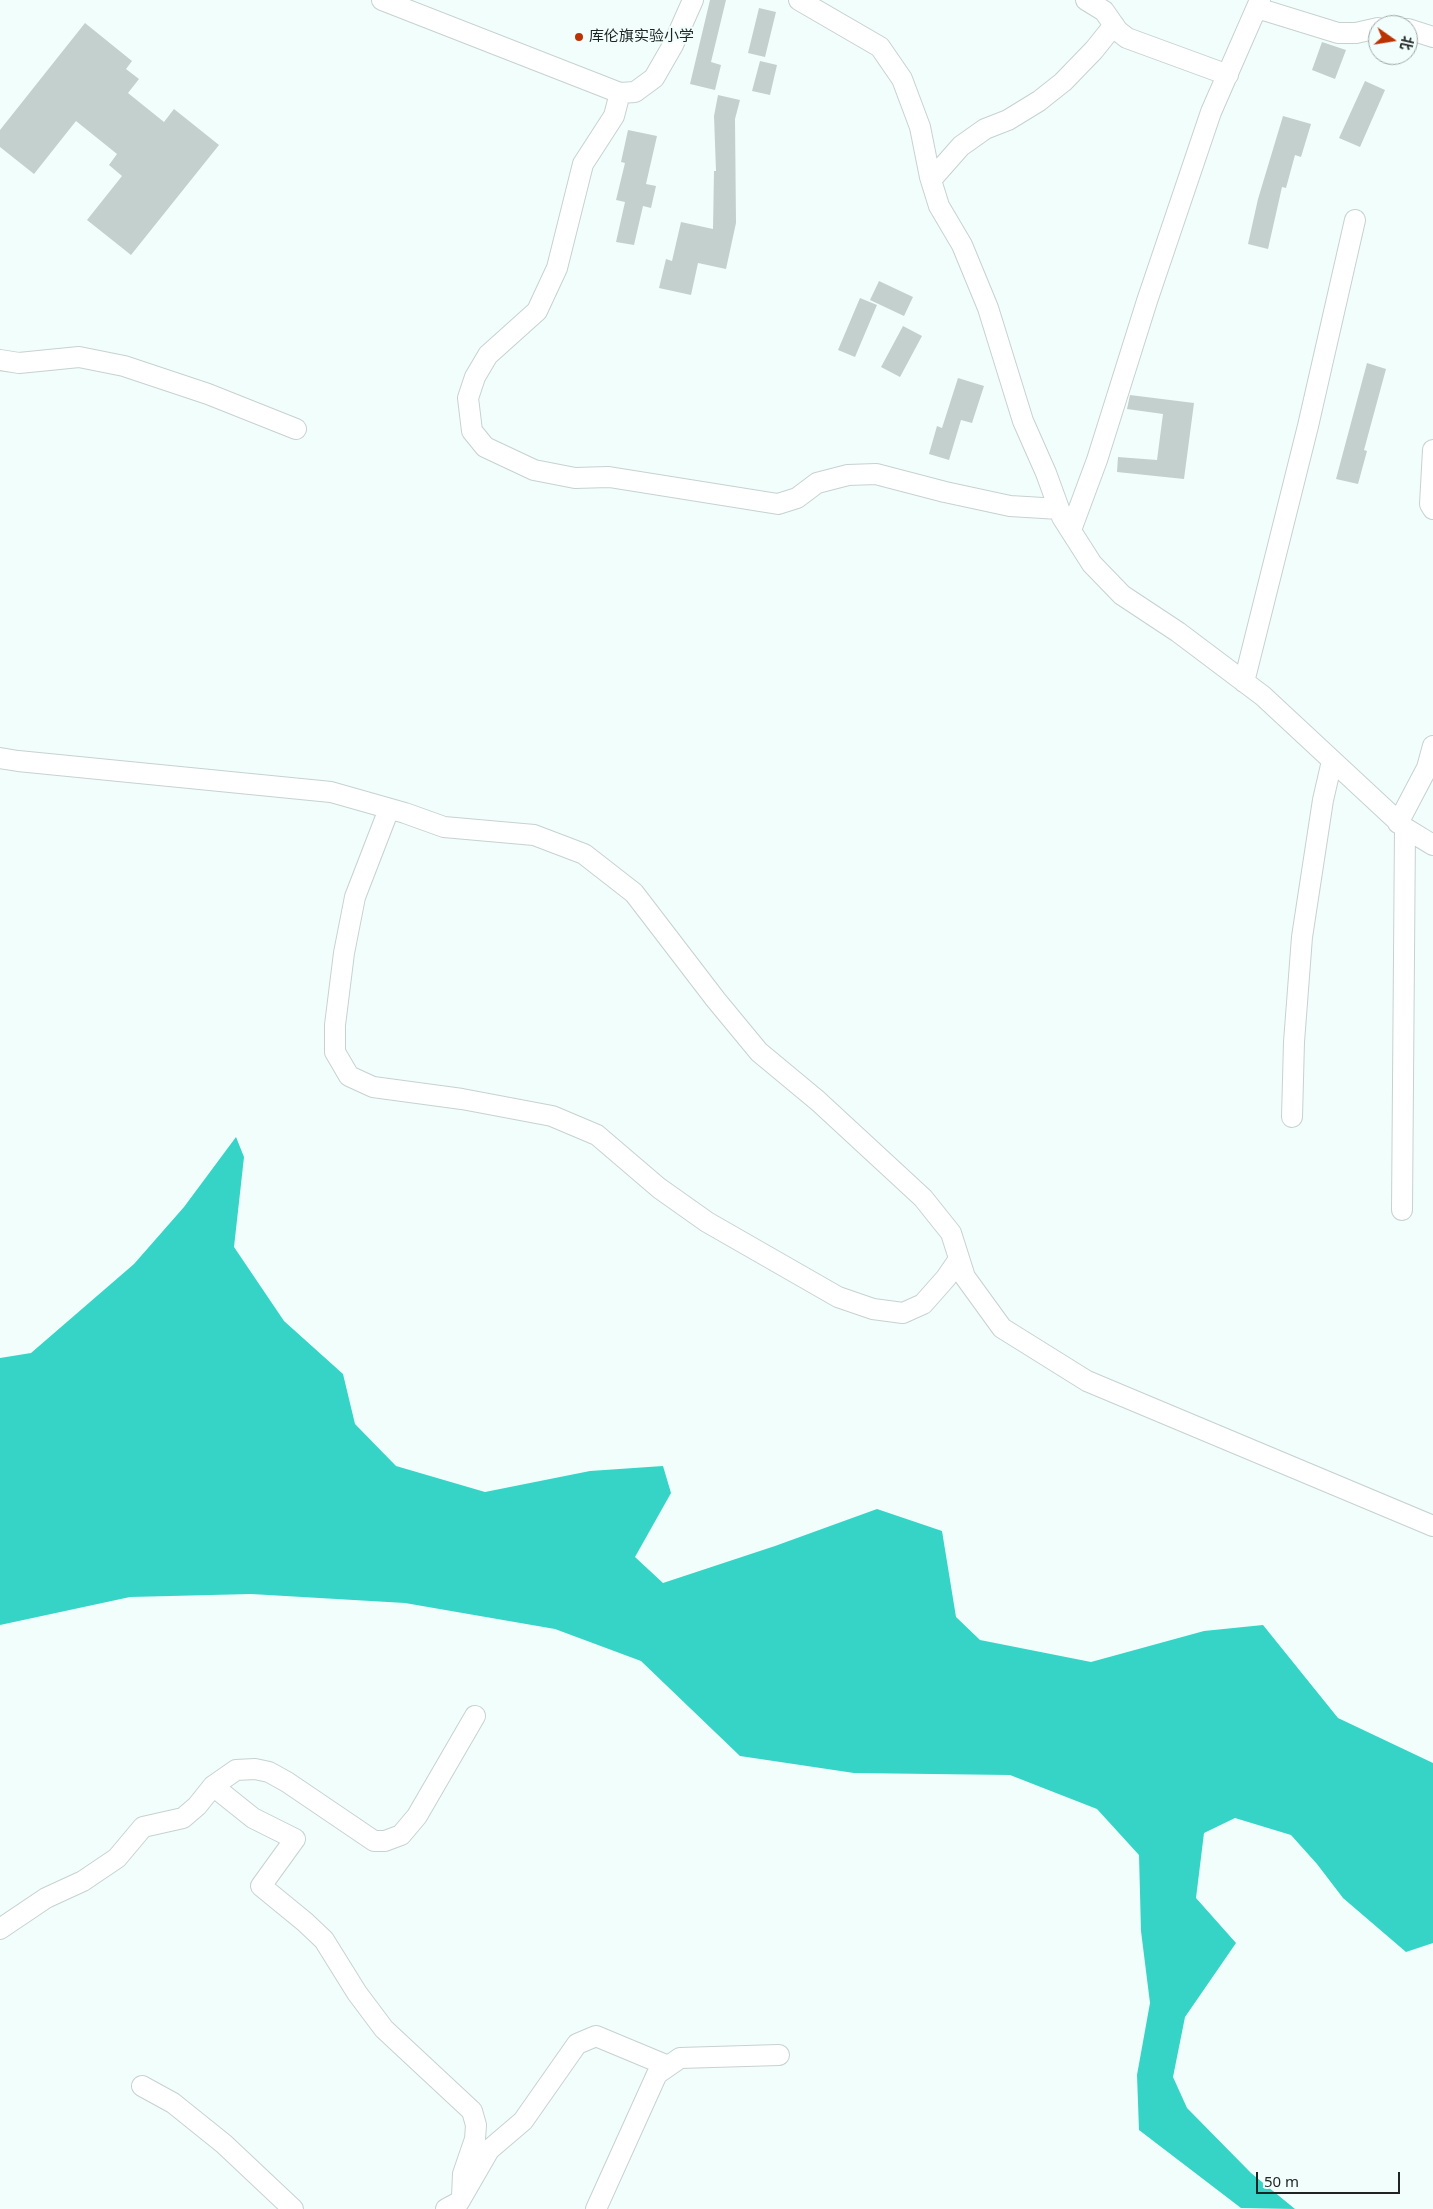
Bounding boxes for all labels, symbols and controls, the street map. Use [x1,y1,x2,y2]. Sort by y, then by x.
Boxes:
north arrow [1368,15,1418,65]
place label: 库伦旗实验小学 [589,28,694,46]
marker: 库伦旗实验小学 [573,31,585,43]
text: 北 [1396,34,1418,52]
scale bar [1258,2162,1402,2194]
text: 50 m [1264,2171,1299,2191]

